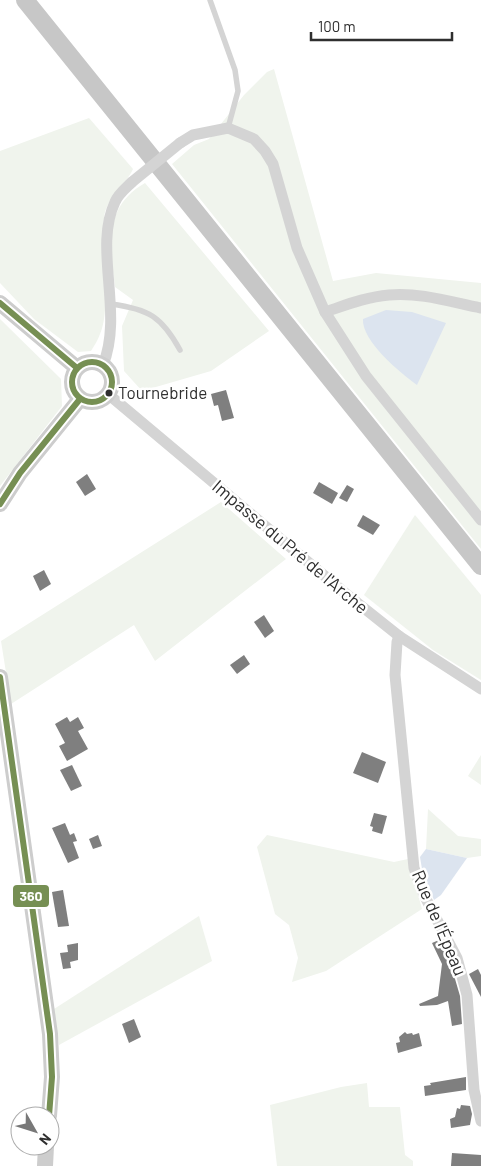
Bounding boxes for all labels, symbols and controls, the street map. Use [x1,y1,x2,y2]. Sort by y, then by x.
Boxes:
scale bar [311,10,452,42]
text: 100 m [318,17,356,35]
place label: Tournebride [118,382,207,402]
marker: Tournebride [104,388,114,398]
street label: Impasse du Pré de l'Arche [208,475,373,618]
street label: Rue de l'Épeau [408,867,472,979]
line badge: 360 [12,884,50,908]
text: 360 [19,887,43,904]
north arrow [10,1106,60,1156]
text: N [36,1131,55,1148]

